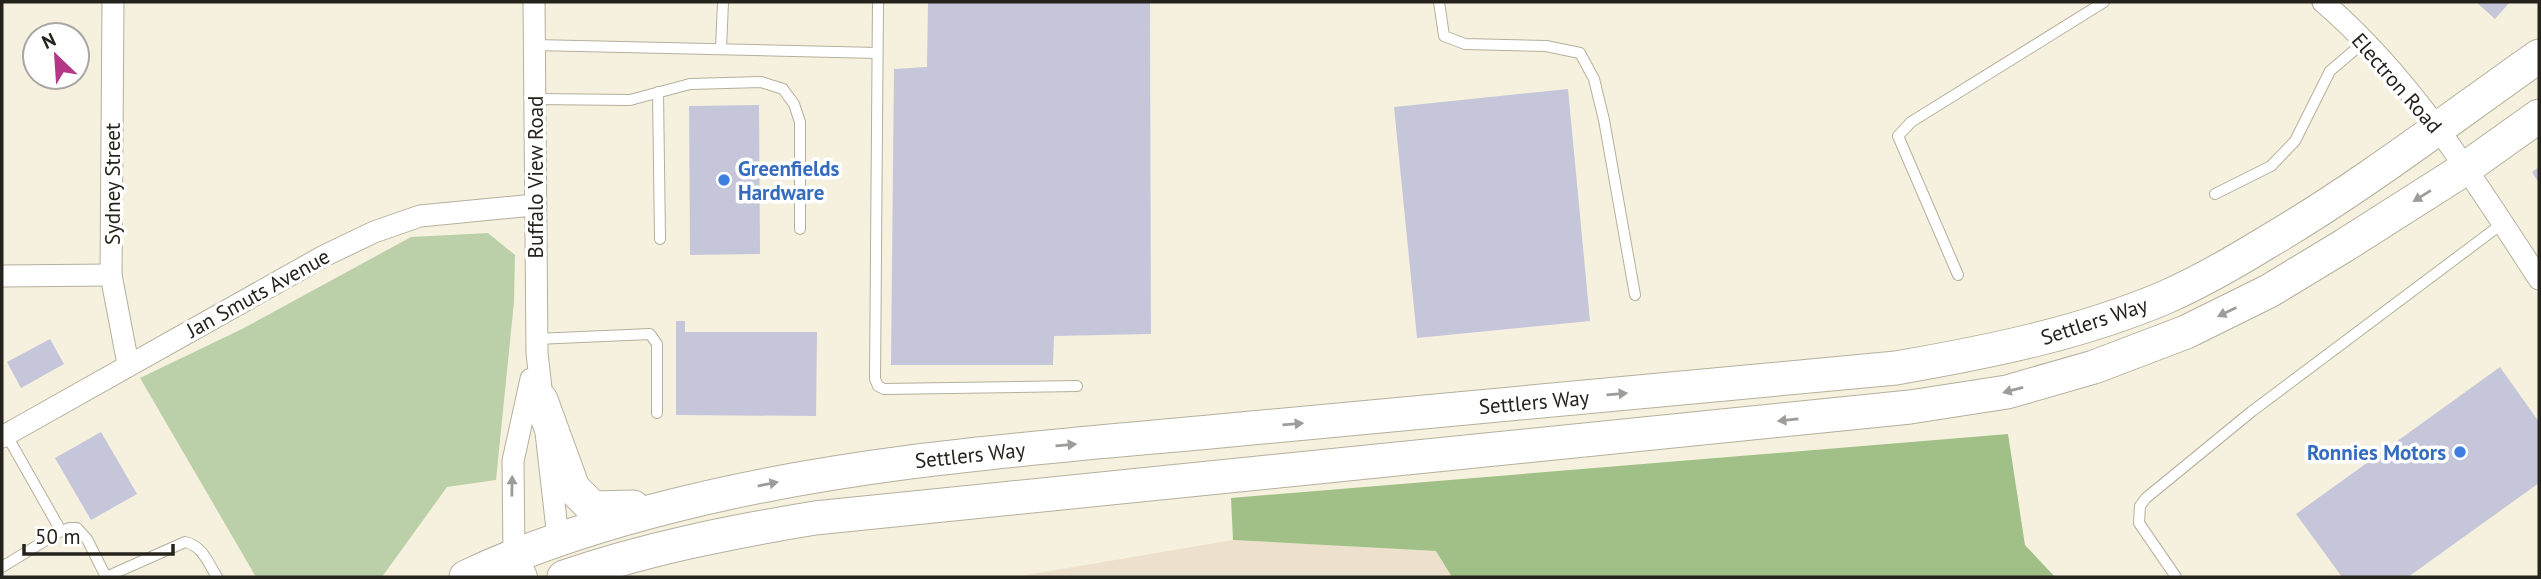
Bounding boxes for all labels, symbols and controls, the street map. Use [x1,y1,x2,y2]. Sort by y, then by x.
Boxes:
north arrow [21,21,91,91]
text: N [38,27,60,54]
street label: Electron Road [2346,27,2448,139]
street label: Buffalo View Road [522,96,549,258]
street label: Sydney Street [99,123,126,245]
place label: Greenfields Hardware [738,155,840,206]
marker: Greenfields Hardware [716,172,732,188]
one-way arrow [2412,189,2432,202]
street label: Jan Smuts Avenue [181,242,334,344]
street label: Settlers Way [2037,291,2151,351]
one-way arrow [2217,306,2237,317]
street label: Settlers Way [1478,384,1591,420]
one-way arrow [2002,385,2024,396]
one-way arrow [1606,388,1628,399]
one-way arrow [1777,414,1799,425]
one-way arrow [1282,418,1304,429]
street label: Settlers Way [914,436,1027,474]
one-way arrow [1055,439,1077,450]
place label: Ronnies Motors [2307,439,2446,466]
marker: Ronnies Motors [2452,444,2468,460]
one-way arrow [506,475,518,497]
one-way arrow [757,478,779,489]
scale bar [24,512,173,556]
text: 50 m [35,523,81,550]

